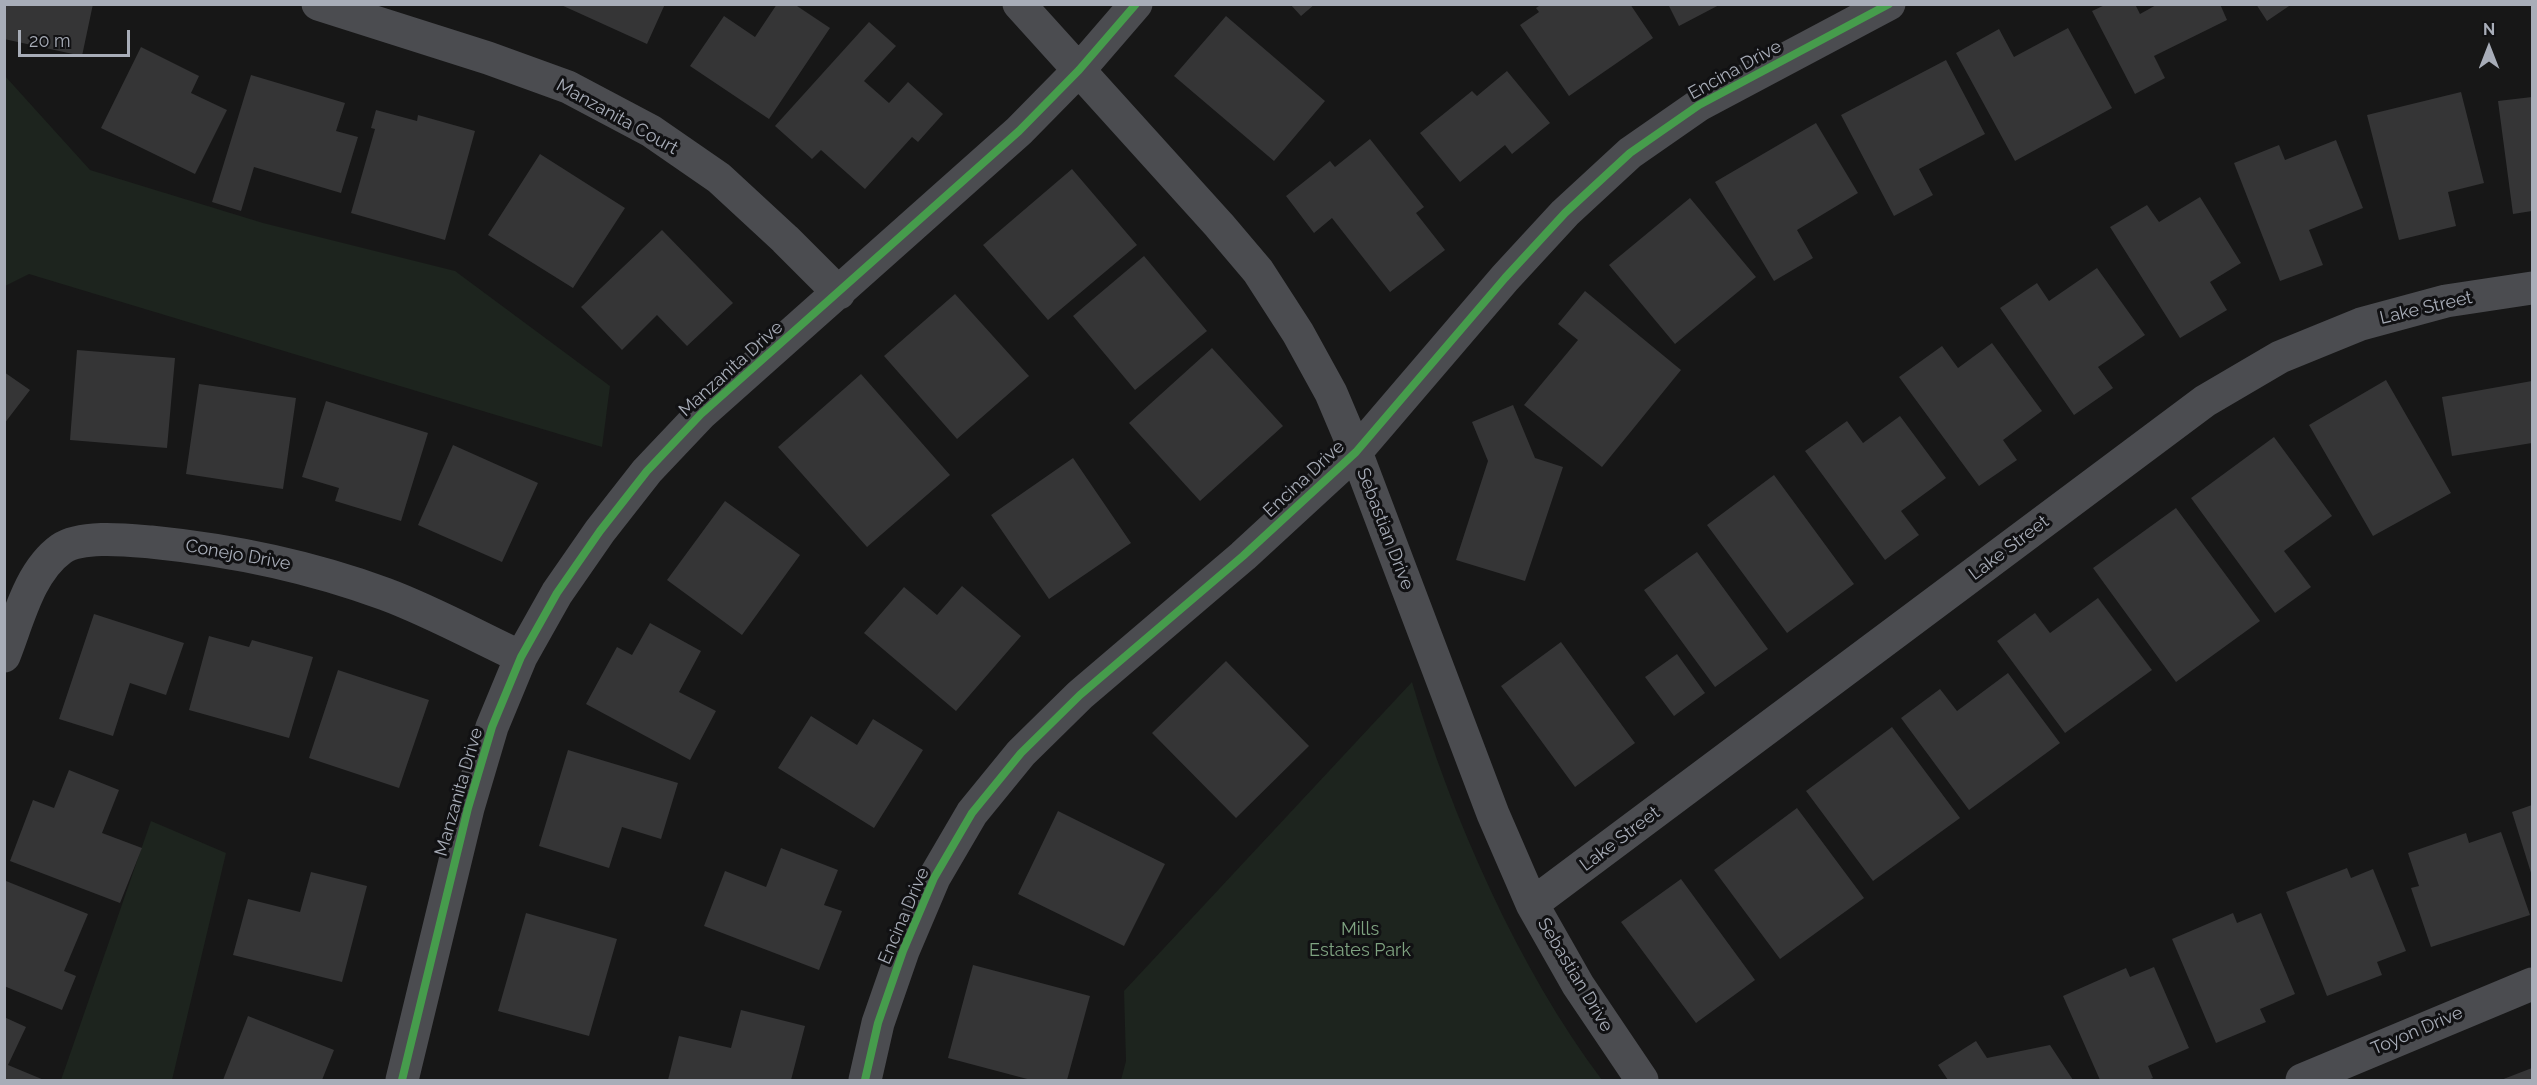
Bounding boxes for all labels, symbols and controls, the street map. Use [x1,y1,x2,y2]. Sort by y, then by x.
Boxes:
scale bar [21,18,134,56]
north arrow [2459,18,2519,78]
text: N [2483,20,2495,39]
text: 20 m [29,30,71,51]
street label: Encina Drive [1685,36,1785,104]
street label: Manzanita Court [552,75,682,159]
street label: Lake Street [2378,287,2474,329]
street label: Manzanita Drive [675,317,787,421]
street label: Encina Drive [1259,436,1349,522]
street label: Sebastian Drive [1352,465,1418,593]
street label: Lake Street [1965,511,2053,585]
street label: Conejo Drive [184,535,292,575]
street label: Manzanita Drive [430,725,488,859]
street label: Lake Street [1576,802,1664,876]
street label: Encina Drive [874,864,934,968]
street label: Sebastian Drive [1533,914,1617,1036]
park label: Mills Estates Park [1309,919,1411,962]
street label: Toyon Drive [2368,1002,2466,1060]

